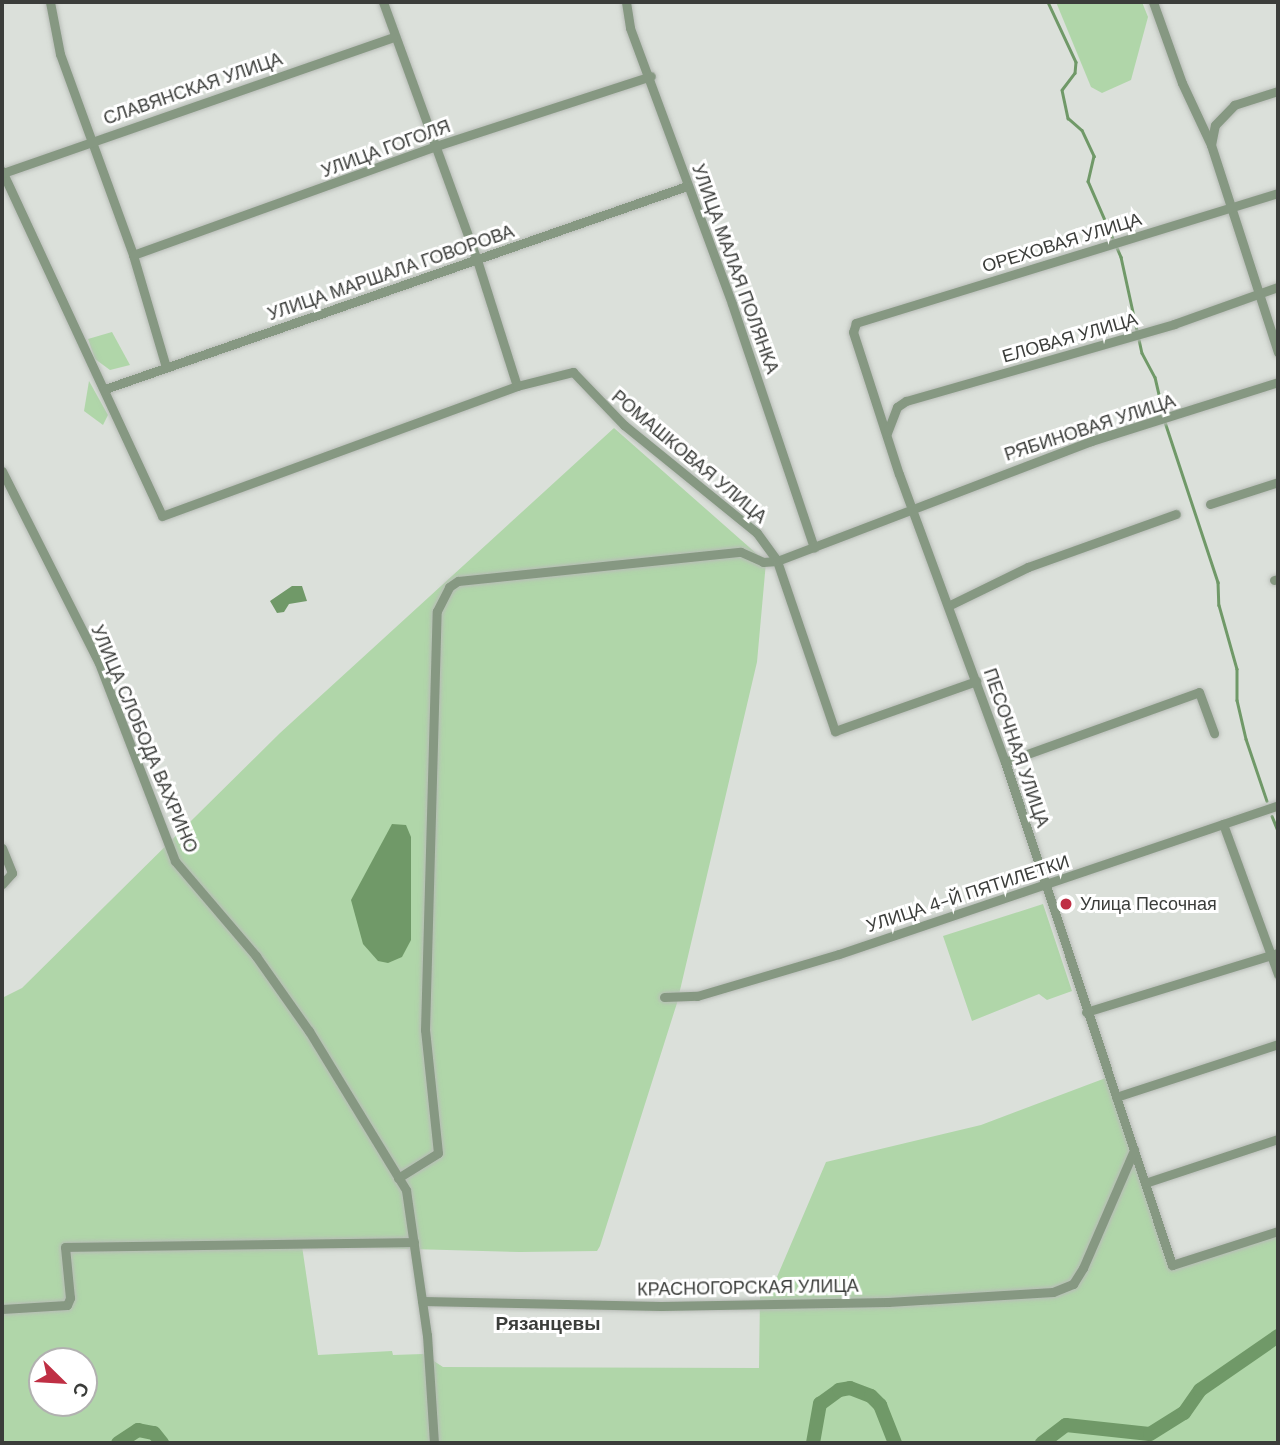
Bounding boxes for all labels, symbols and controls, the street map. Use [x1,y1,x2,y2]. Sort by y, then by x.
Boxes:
street label: СЛАВЯНСКАЯ УЛИЦА [101,48,285,130]
street label: УЛИЦА ГОГОЛЯ [319,116,453,182]
street label: УЛИЦА МАЛАЯ ПОЛЯНКА [687,161,783,377]
street label: ОРЕХОВАЯ УЛИЦА [980,208,1144,278]
street label: УЛИЦА МАРШАЛА ГОВОРОВА [265,221,517,325]
street label: ЕЛОВАЯ УЛИЦА [1000,308,1140,368]
street label: РОМАШКОВАЯ УЛИЦА [607,386,771,528]
street label: РЯБИНОВАЯ УЛИЦА [1002,390,1178,466]
street label: УЛИЦА СЛОБОДА ВАХРИНО [86,622,202,856]
street label: ПЕСОЧНАЯ УЛИЦА [979,666,1053,830]
street label: УЛИЦА 4-Й ПЯТИЛЕТКИ [864,851,1072,937]
place label: Улица Песочная [1080,893,1217,915]
marker: Улица Песочная [1058,896,1074,912]
street label: КРАСНОГОРСКАЯ УЛИЦА [637,1275,859,1301]
district label: Рязанцевы [496,1313,600,1335]
north arrow [28,1347,98,1417]
text: С [67,1379,95,1401]

